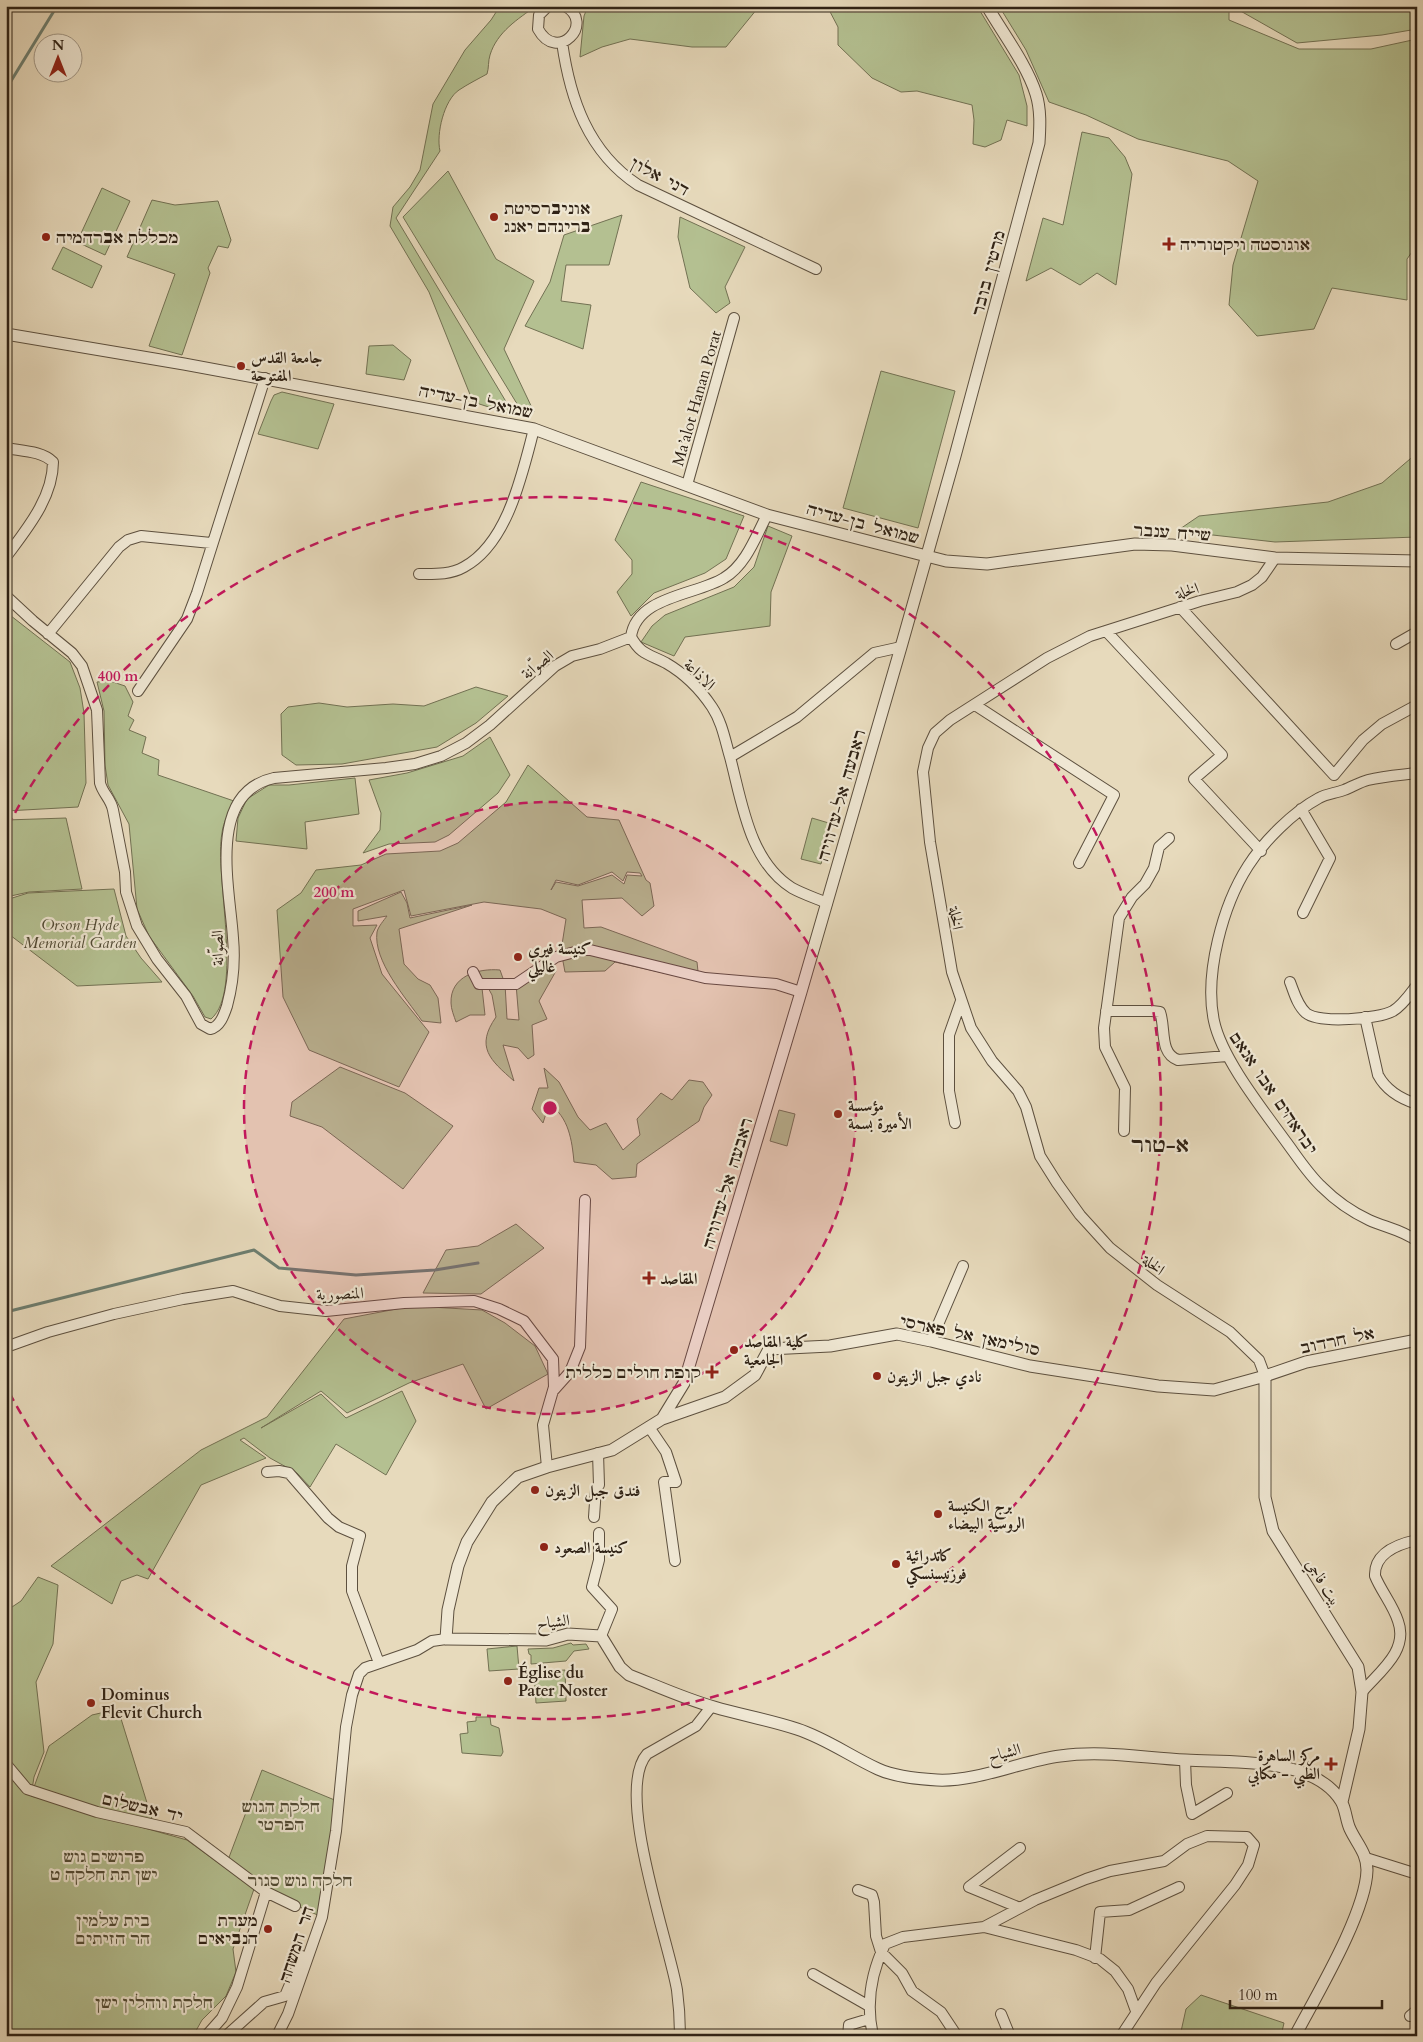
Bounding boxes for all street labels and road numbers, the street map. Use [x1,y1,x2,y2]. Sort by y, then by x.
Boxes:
street label: דני אלון [626,152,693,202]
street label: מרטין בובר [967,228,1011,319]
street label: Ma’alot Hanan Porat [667,328,727,469]
street label: שמואל בן-עדיה [417,380,535,424]
street label: שמואל בן-עדיה [804,498,921,550]
street label: שייח ענבר [1132,519,1211,547]
street label: الخلة [1172,577,1202,605]
street label: الصوّانة [516,644,559,685]
street label: الاذاعة [678,654,720,695]
street label: ראבעה אל-עדוויה [813,727,871,864]
street label: الخلة [943,904,969,931]
street label: الصوّانة [206,930,229,966]
street label: יבראהים אבו אנאם [1224,1028,1322,1159]
street label: ראבעה אל-עדוויה [698,1115,758,1251]
street label: الخلة [1137,1248,1169,1281]
street label: المنصورية [316,1282,364,1306]
street label: סולימאן אל פארסי [898,1310,1042,1362]
street label: אל חרדוב [1298,1322,1376,1360]
street label: بيت فاجي [1299,1555,1346,1611]
street label: الشياح [535,1609,571,1638]
street label: الشياح [985,1738,1024,1771]
street label: יד אבשלום [101,1788,185,1828]
street label: הר המשחה [274,1903,320,1985]

